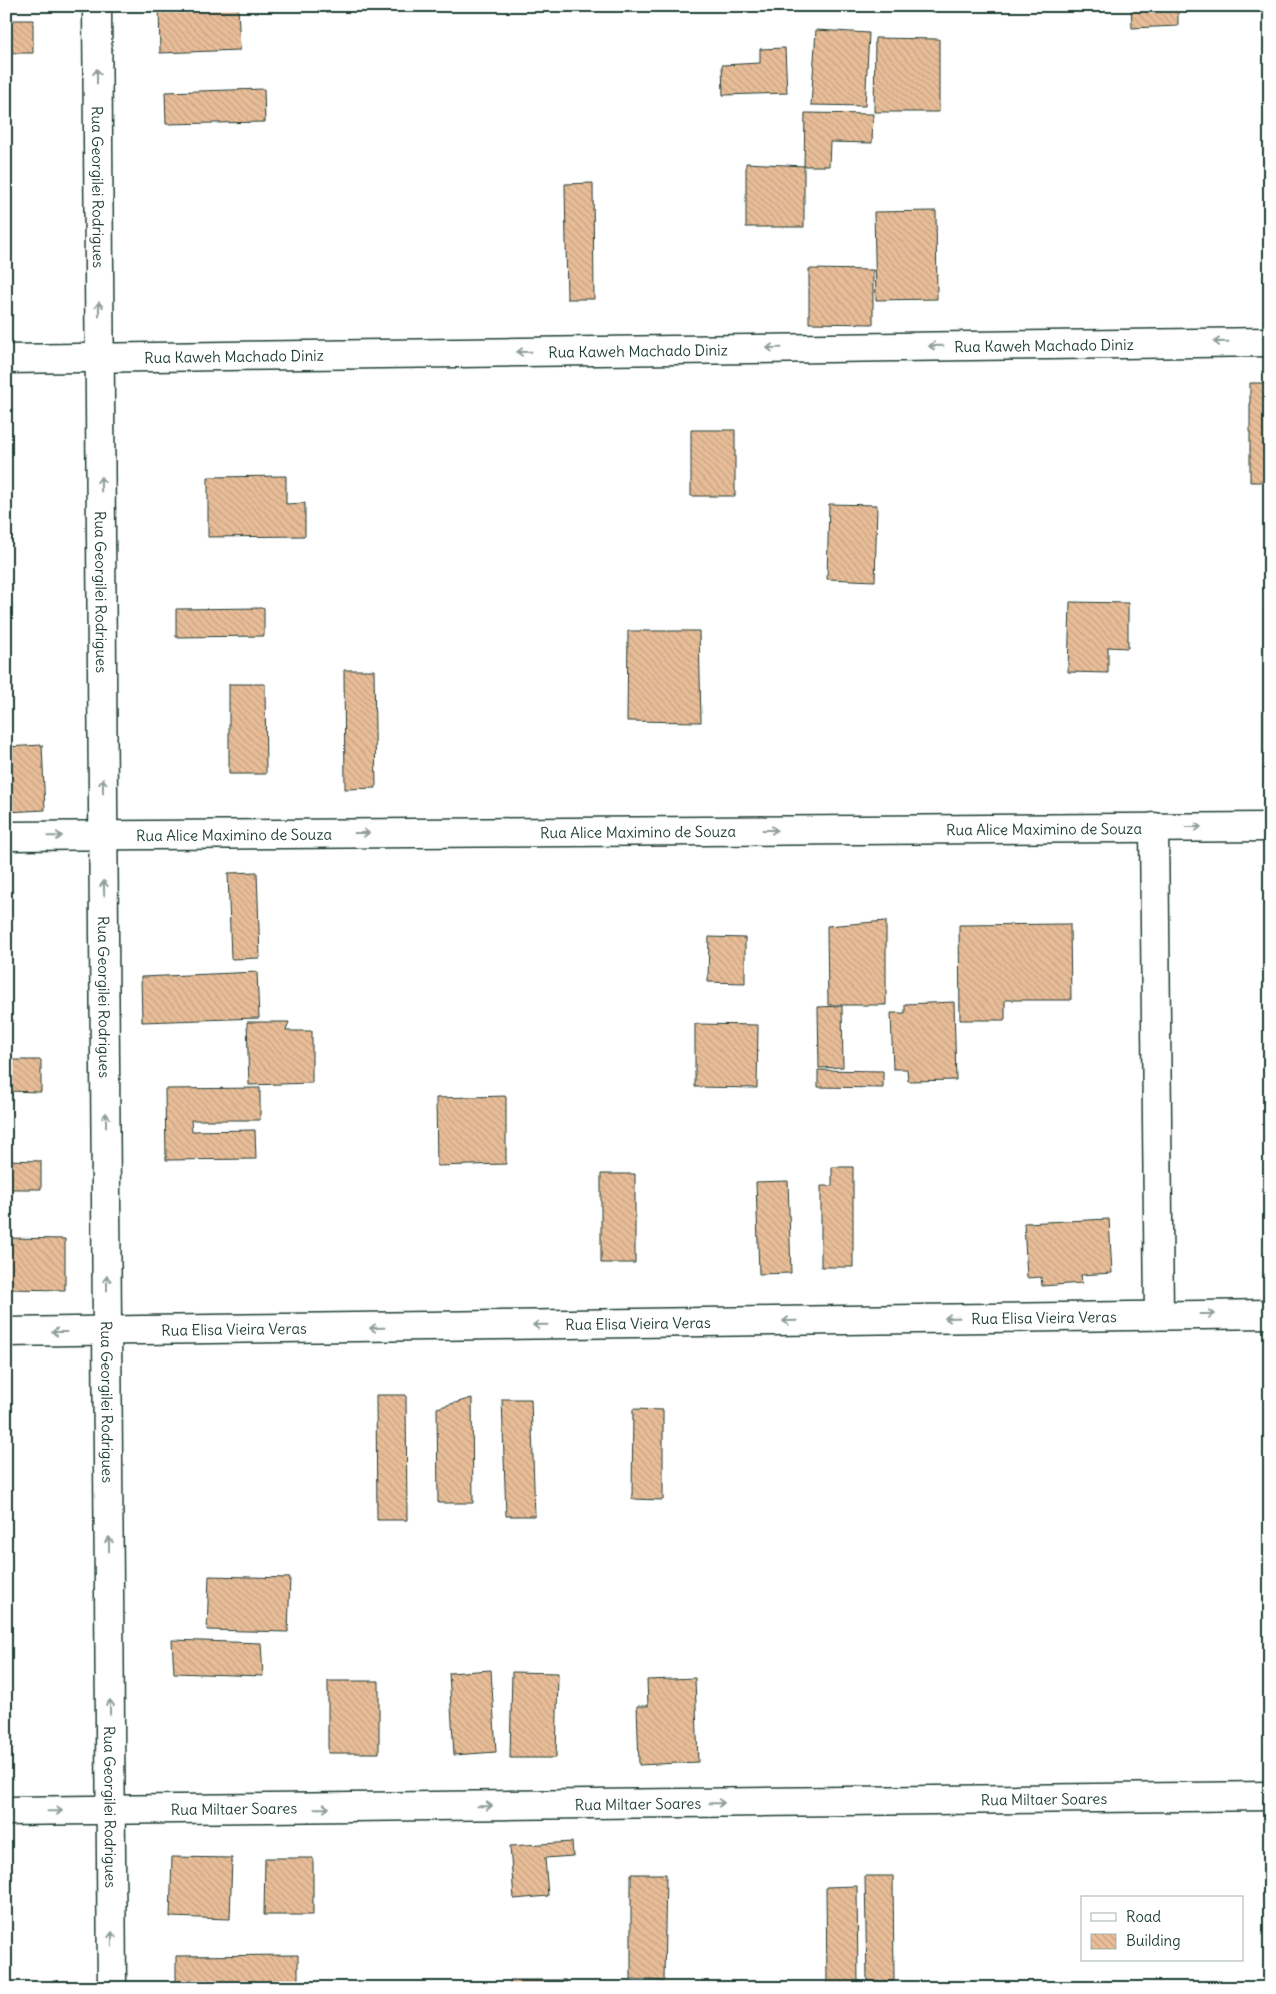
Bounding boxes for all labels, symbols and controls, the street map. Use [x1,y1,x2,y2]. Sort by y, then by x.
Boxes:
one-way arrow [92,68,102,84]
street label: Rua Georgilei Rodrigues [88,106,108,268]
one-way arrow [94,301,104,317]
street label: Rua Kaweh Machado Diniz [954,334,1134,356]
one-way arrow [1213,338,1229,347]
street label: Rua Kaweh Machado Diniz [548,340,728,361]
one-way arrow [928,341,944,351]
one-way arrow [766,344,782,353]
street label: Rua Kaweh Machado Diniz [144,345,324,367]
one-way arrow [516,347,532,357]
one-way arrow [96,476,106,492]
street label: Rua Georgilei Rodrigues [91,511,112,673]
one-way arrow [98,778,108,794]
street label: Rua Alice Maximino de Souza [946,818,1142,839]
street label: Rua Alice Maximino de Souza [540,821,736,842]
one-way arrow [1186,822,1202,832]
street label: Rua Alice Maximino de Souza [136,824,332,845]
one-way arrow [761,825,777,835]
one-way arrow [354,828,370,838]
one-way arrow [46,831,63,841]
one-way arrow [99,880,109,896]
street label: Rua Georgilei Rodrigues [94,916,115,1078]
one-way arrow [101,1112,111,1128]
one-way arrow [102,1275,112,1291]
street label: Rua Elisa Vieira Veras [971,1307,1117,1328]
one-way arrow [1199,1309,1215,1319]
street label: Rua Elisa Vieira Veras [565,1312,711,1334]
one-way arrow [945,1313,961,1323]
one-way arrow [782,1316,798,1326]
street label: Rua Elisa Vieira Veras [161,1318,307,1339]
one-way arrow [532,1320,548,1330]
street label: Rua Georgilei Rodrigues [97,1321,118,1483]
one-way arrow [370,1323,386,1333]
one-way arrow [51,1327,67,1337]
one-way arrow [104,1536,114,1552]
one-way arrow [105,1699,115,1715]
street label: Rua Georgilei Rodrigues [101,1726,121,1888]
street label: Rua Miltaer Soares [981,1788,1107,1809]
street label: Rua Miltaer Soares [575,1793,701,1814]
street label: Rua Miltaer Soares [171,1798,298,1819]
one-way arrow [709,1798,725,1808]
one-way arrow [477,1801,493,1810]
one-way arrow [314,1803,330,1812]
one-way arrow [46,1806,63,1816]
legend [1081,1896,1244,1962]
text: Road [1126,1907,1161,1926]
one-way arrow [107,1931,117,1948]
text: Building [1126,1931,1181,1950]

